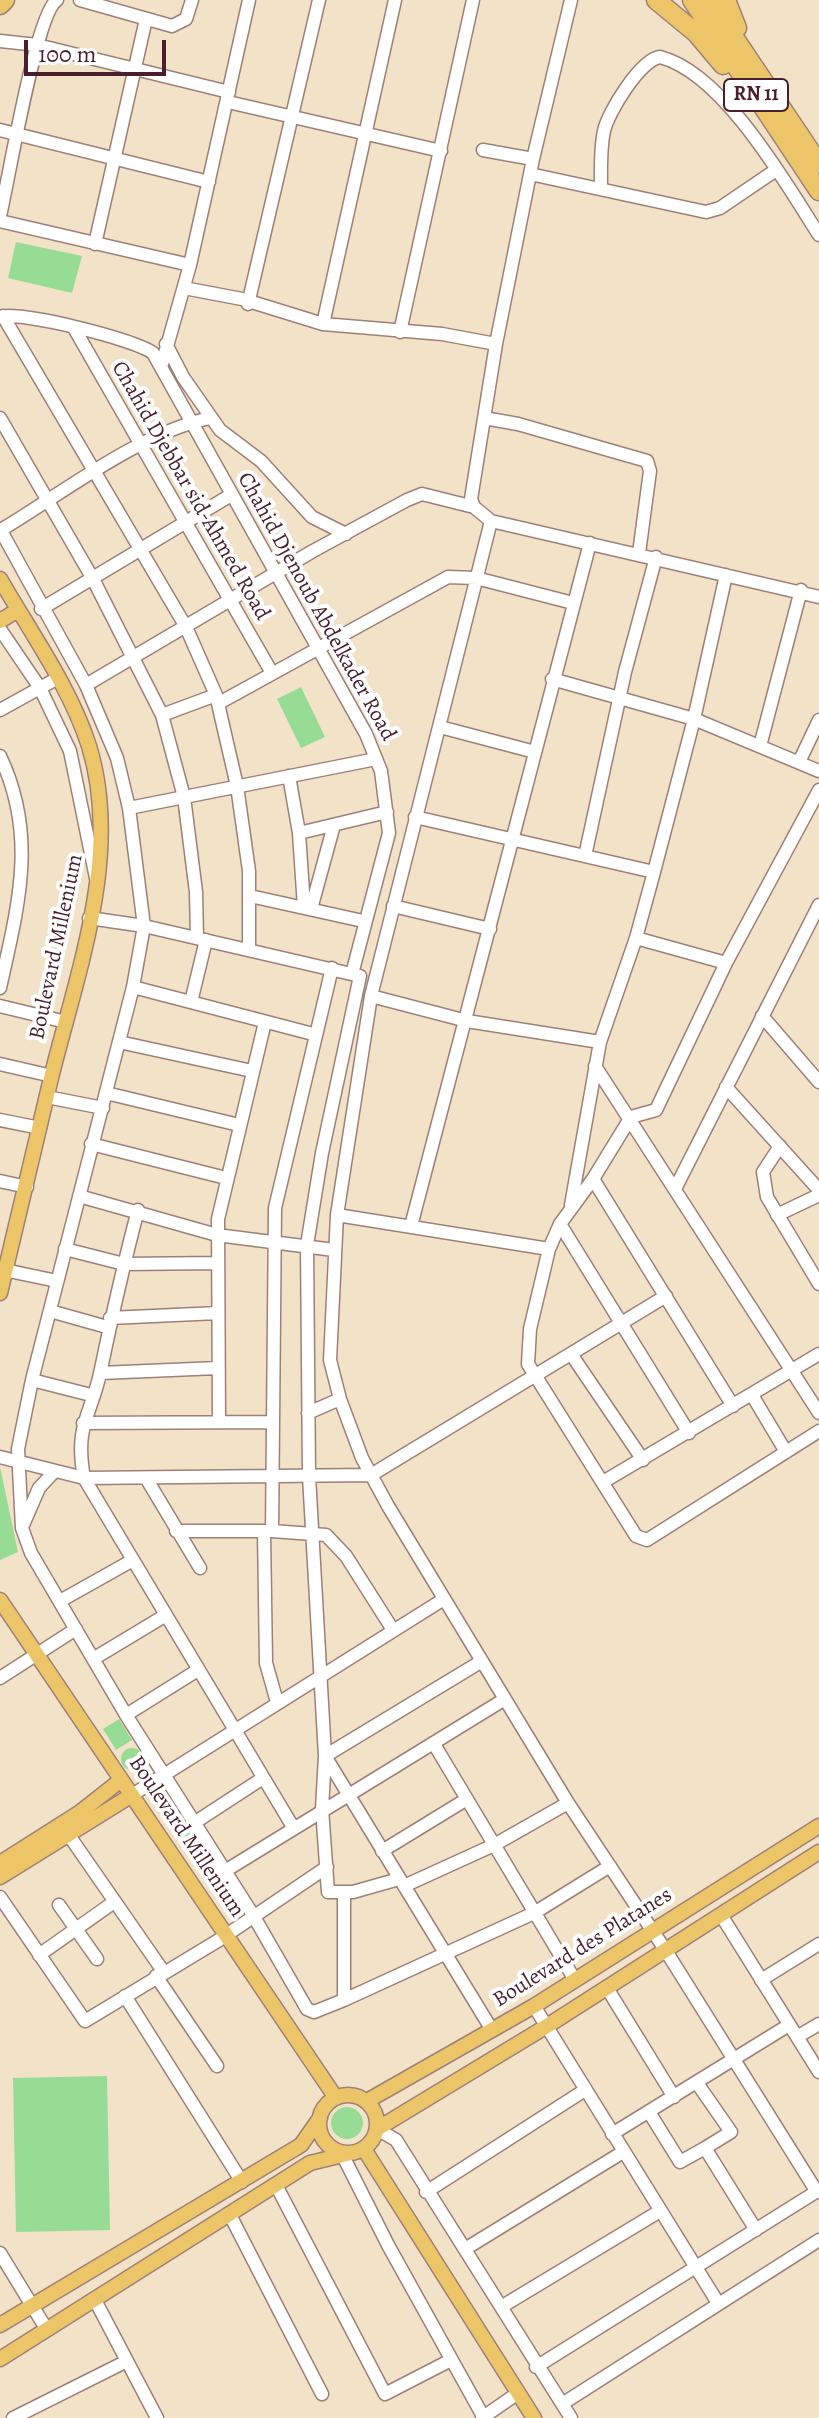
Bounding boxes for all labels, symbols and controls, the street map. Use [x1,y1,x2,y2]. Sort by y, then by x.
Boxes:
scale bar [28,24,170,74]
text: 100 m [38,38,97,70]
road number: RN 11 [724,79,788,111]
street label: Chahid Djebbar sid-Ahmed Road [105,357,275,625]
street label: Chahid Djenoub Abdelkader Road [231,468,401,746]
street label: Boulevard Millenium [24,852,90,1042]
street label: Boulevard Millenium [122,1751,250,1923]
street label: Boulevard des Platanes [489,1882,677,2014]

